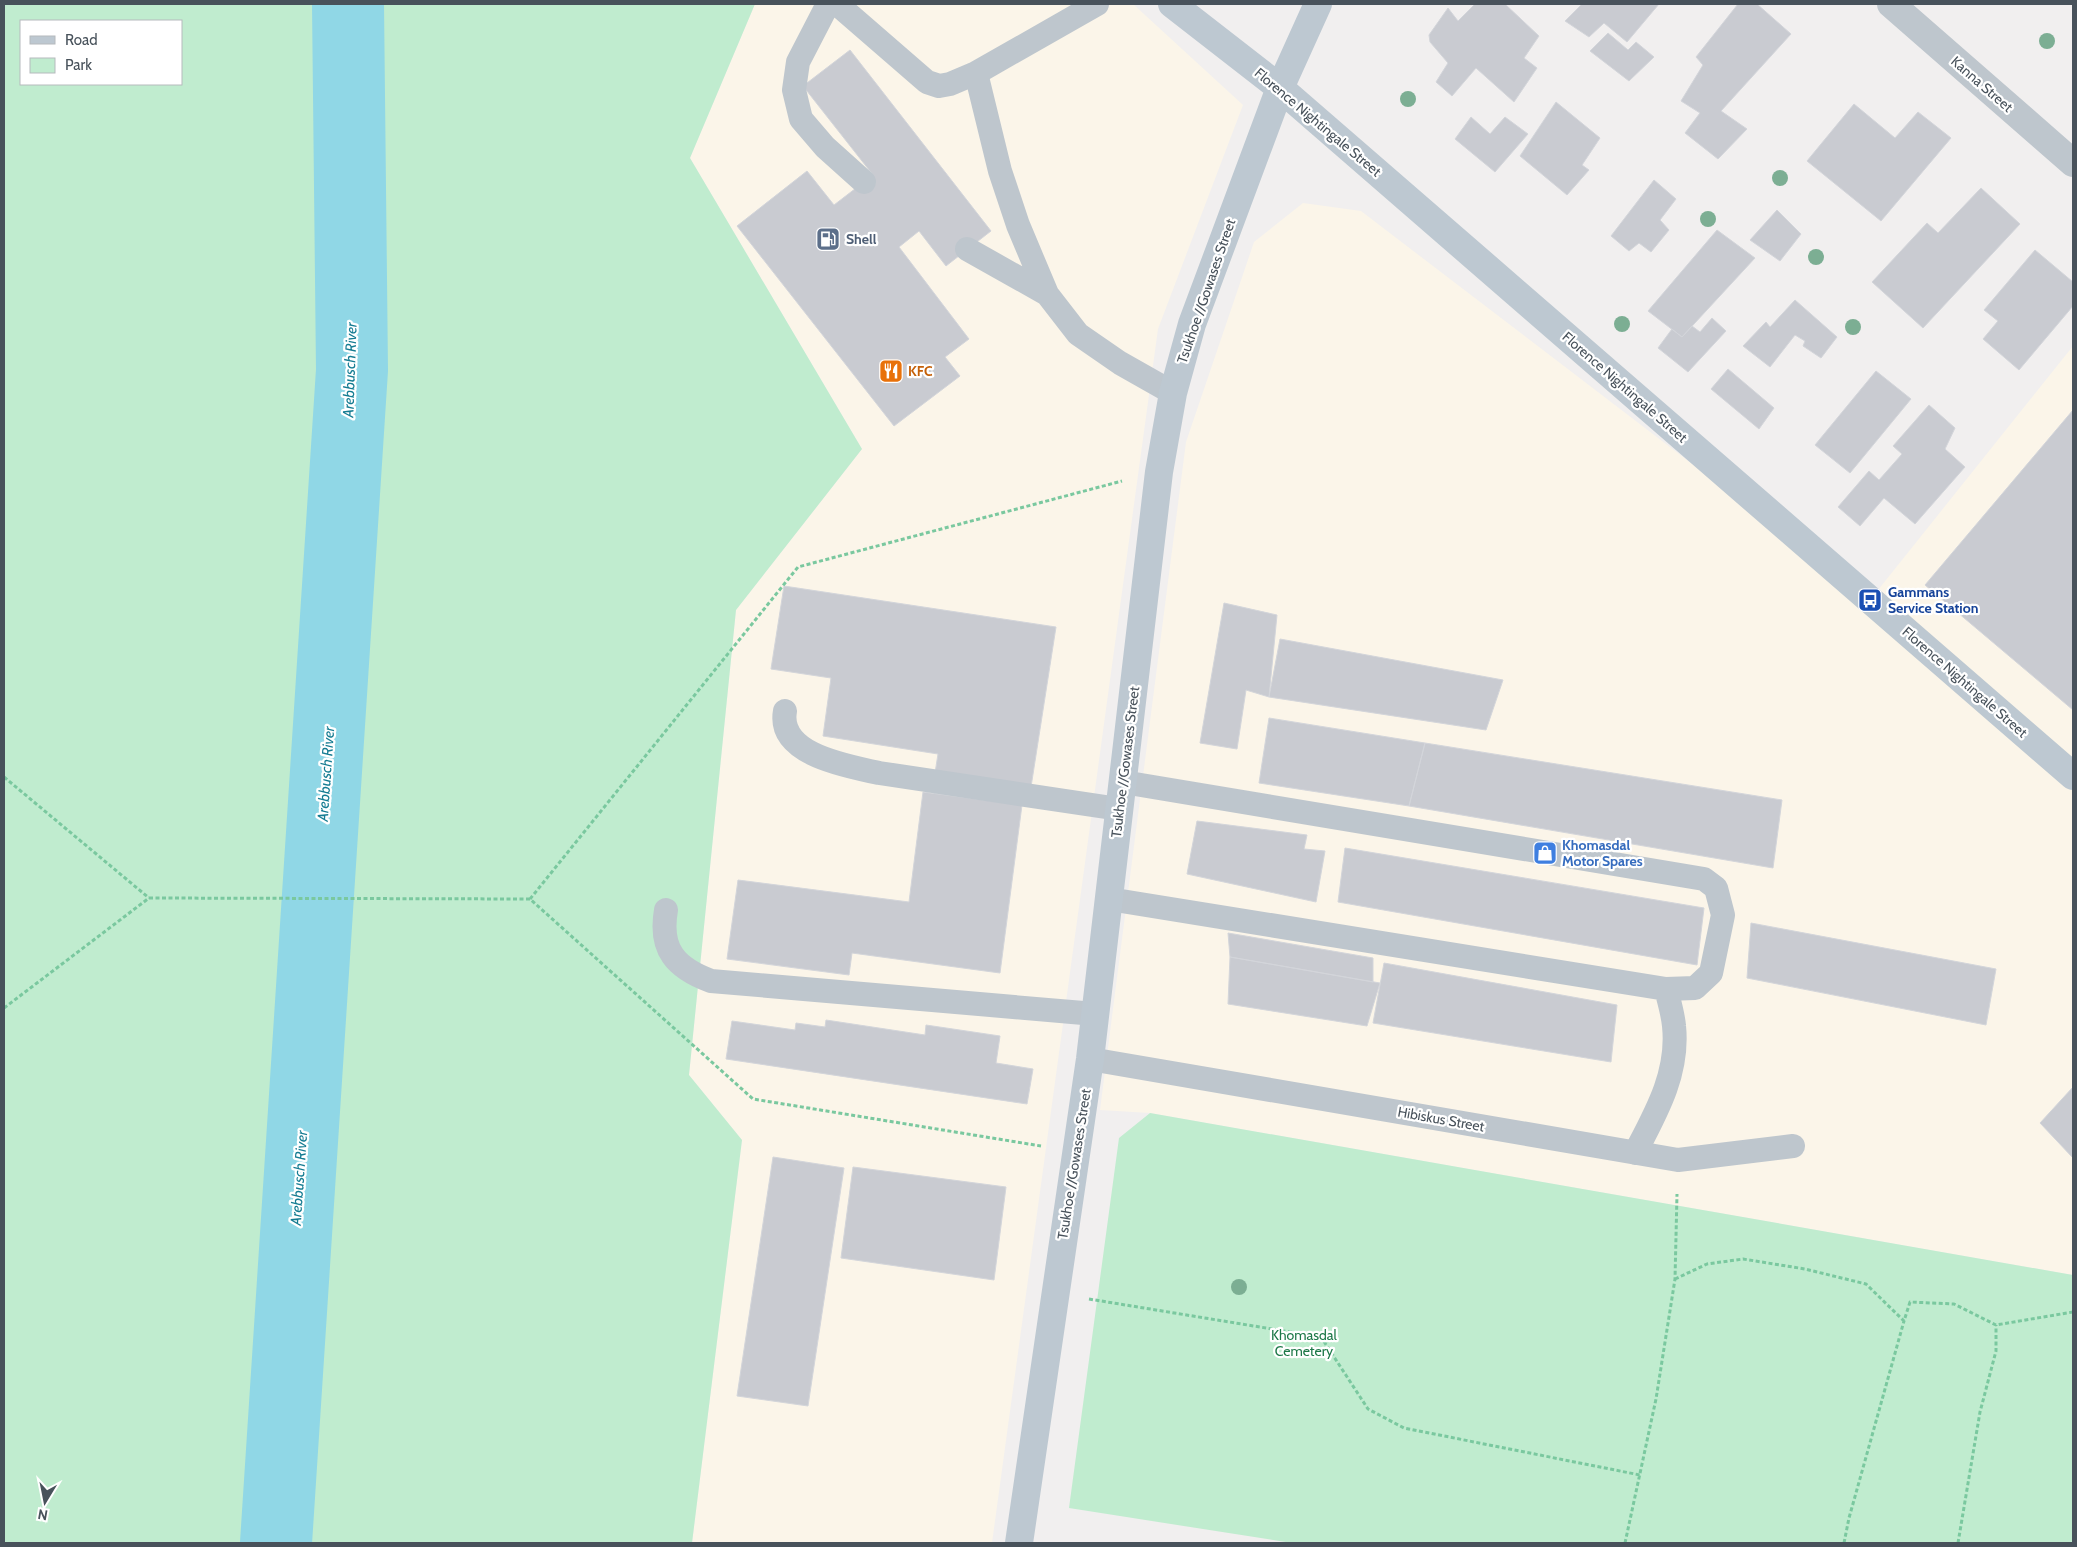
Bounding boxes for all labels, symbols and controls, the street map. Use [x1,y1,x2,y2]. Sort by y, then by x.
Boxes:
legend [20,20,182,85]
text: Road [65,31,98,49]
street label: Kanna Street [1947,52,2017,116]
text: Park [65,56,92,74]
street label: Florence Nightingale Street [1251,64,1385,180]
street label: Tsukhoe //Gowases Street [1173,216,1239,366]
fuel station icon: Shell [815,226,841,252]
place label: Shell [846,230,877,248]
water label: Arebbusch River [339,321,361,419]
street label: Florence Nightingale Street [1559,328,1691,446]
restaurant icon: KFC [878,358,904,384]
place label: KFC [908,362,933,380]
place label: Gammans Service Station [1888,583,1978,617]
bus stop icon: Gammans Service Station [1857,587,1883,613]
street label: Florence Nightingale Street [1899,623,2031,741]
street label: Tsukhoe //Gowases Street [1107,685,1143,839]
water label: Arebbusch River [314,725,338,823]
place label: Khomasdal Motor Spares [1562,836,1643,870]
shop icon: Khomasdal Motor Spares [1532,840,1558,866]
street label: Tsukhoe //Gowases Street [1053,1087,1095,1241]
street label: Hibiskus Street [1396,1103,1486,1136]
water label: Arebbusch River [287,1129,311,1227]
park label: Khomasdal Cemetery [1271,1326,1338,1360]
north arrow [20,1477,70,1527]
text: N [36,1505,49,1525]

